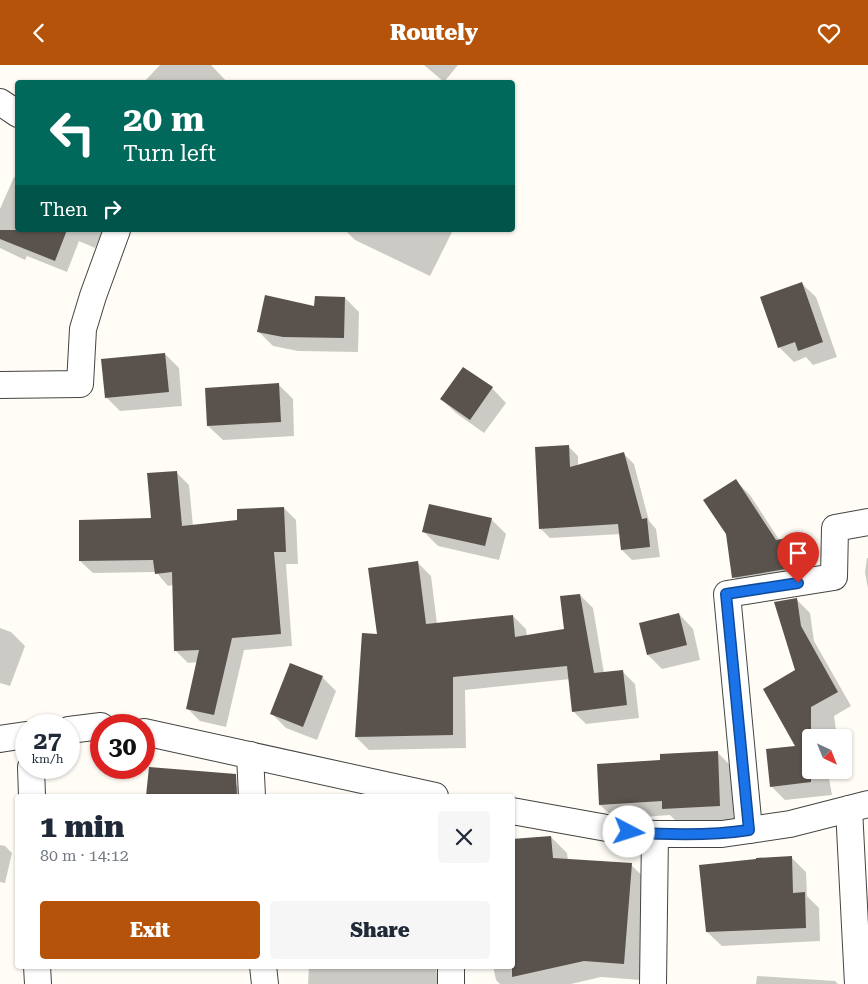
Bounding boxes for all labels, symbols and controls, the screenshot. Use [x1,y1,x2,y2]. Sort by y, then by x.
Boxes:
icon: back [25,19,53,47]
icon: heart [815,19,843,47]
text: Routely [390,20,478,45]
text: 20 m [123,99,205,140]
icon: left [40,100,105,165]
text: Turn left [123,141,216,166]
icon: right [98,195,126,223]
text: Then [40,198,88,221]
pin [777,532,819,583]
icon: arrive [784,539,812,567]
speed limit sign: 30 [90,714,155,779]
text: 27 [33,726,62,755]
north arrow [802,729,852,779]
map controls [802,729,852,779]
text: km/h [31,752,64,766]
position arrow [602,805,654,857]
text: 1 min [40,809,124,844]
button: close [438,811,490,863]
text: 80 m · 14:12 [40,846,129,865]
button: Exit [40,901,260,959]
button: Share [270,901,490,959]

